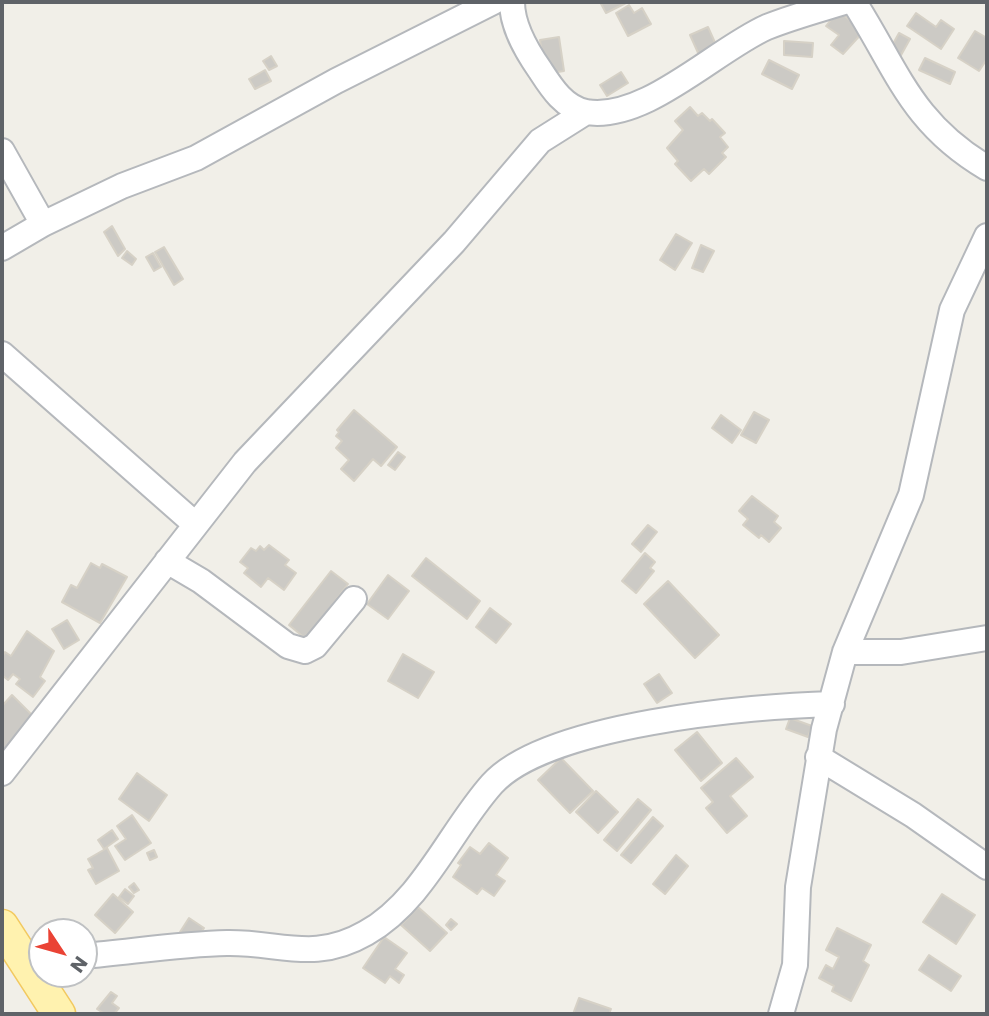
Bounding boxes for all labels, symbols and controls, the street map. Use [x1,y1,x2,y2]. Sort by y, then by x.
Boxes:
north arrow [28,918,98,988]
text: N [64,951,94,978]

